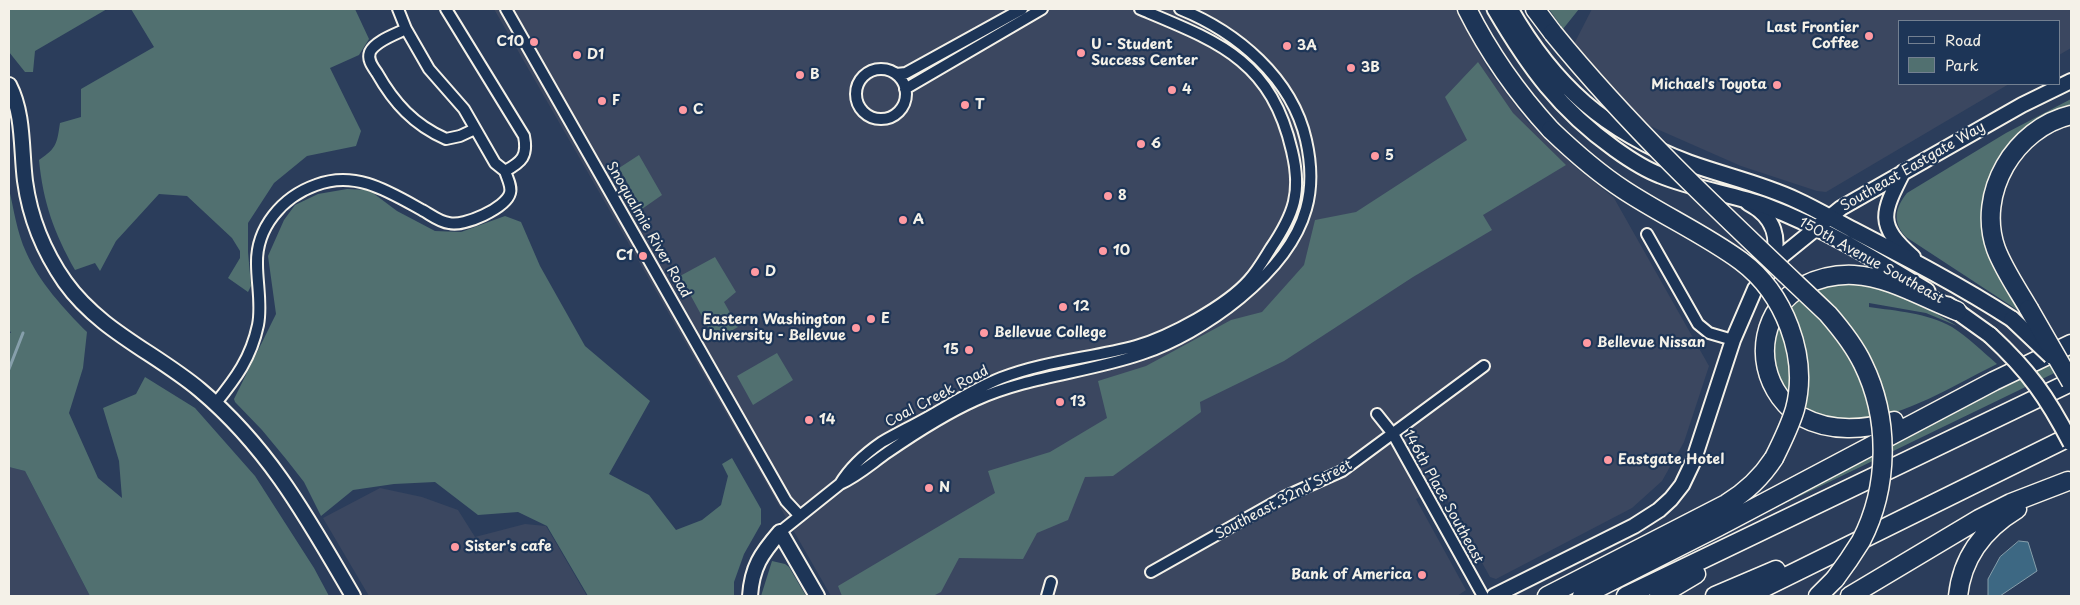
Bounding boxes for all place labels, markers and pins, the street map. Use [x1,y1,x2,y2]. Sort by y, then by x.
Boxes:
place label: Last Frontier Coffee [1766,20,1859,52]
marker: Last Frontier Coffee [1863,30,1875,42]
place label: C10 [497,34,524,50]
marker: C10 [528,36,540,48]
place label: U - Student Success Center [1091,37,1198,70]
place label: 3A [1297,38,1317,54]
marker: 3A [1281,40,1293,52]
place label: D1 [587,47,604,63]
marker: U - Student Success Center [1075,47,1087,59]
marker: D1 [571,49,583,61]
place label: 3B [1361,60,1380,76]
marker: 3B [1345,62,1357,74]
place label: B [810,67,820,83]
marker: B [794,69,806,81]
place label: Michael's Toyota [1651,77,1767,93]
marker: Michael's Toyota [1771,79,1783,91]
place label: 4 [1182,82,1192,98]
marker: 4 [1166,84,1178,96]
place label: F [612,93,620,109]
marker: F [596,95,608,107]
place label: T [975,97,984,113]
marker: T [959,99,971,111]
place label: C [693,102,704,118]
marker: C [677,104,689,116]
place label: 6 [1151,136,1161,152]
marker: 6 [1135,138,1147,150]
place label: 5 [1385,148,1394,164]
marker: 5 [1369,150,1381,162]
place label: 8 [1118,188,1127,204]
marker: 8 [1102,190,1114,202]
place label: A [913,212,924,228]
marker: A [897,214,909,226]
place label: 10 [1113,243,1130,259]
marker: 10 [1097,245,1109,257]
place label: C1 [616,248,633,264]
marker: C1 [637,250,649,262]
place label: D [765,264,776,280]
marker: D [749,266,761,278]
place label: 12 [1073,299,1090,315]
marker: 12 [1057,301,1069,313]
place label: E [881,311,890,327]
place label: Eastern Washington University - Bellevue [702,312,846,344]
marker: E [865,313,877,325]
marker: Eastern Washington University - Bellevue [850,322,862,334]
place label: Bellevue College [994,325,1106,341]
marker: Bellevue College [978,327,990,339]
place label: Bellevue Nissan [1597,335,1705,351]
marker: Bellevue Nissan [1581,337,1593,349]
place label: 15 [943,342,959,358]
marker: 15 [963,344,975,356]
place label: 13 [1070,394,1086,410]
marker: 13 [1054,396,1066,408]
place label: 14 [819,412,835,428]
marker: 14 [803,414,815,426]
place label: Eastgate Hotel [1618,452,1724,468]
marker: Eastgate Hotel [1602,454,1614,466]
place label: N [939,480,950,496]
marker: N [923,482,935,494]
place label: Sister's cafe [465,539,552,555]
marker: Sister's cafe [449,541,461,553]
place label: Bank of America [1291,567,1412,583]
marker: Bank of America [1416,569,1428,581]

